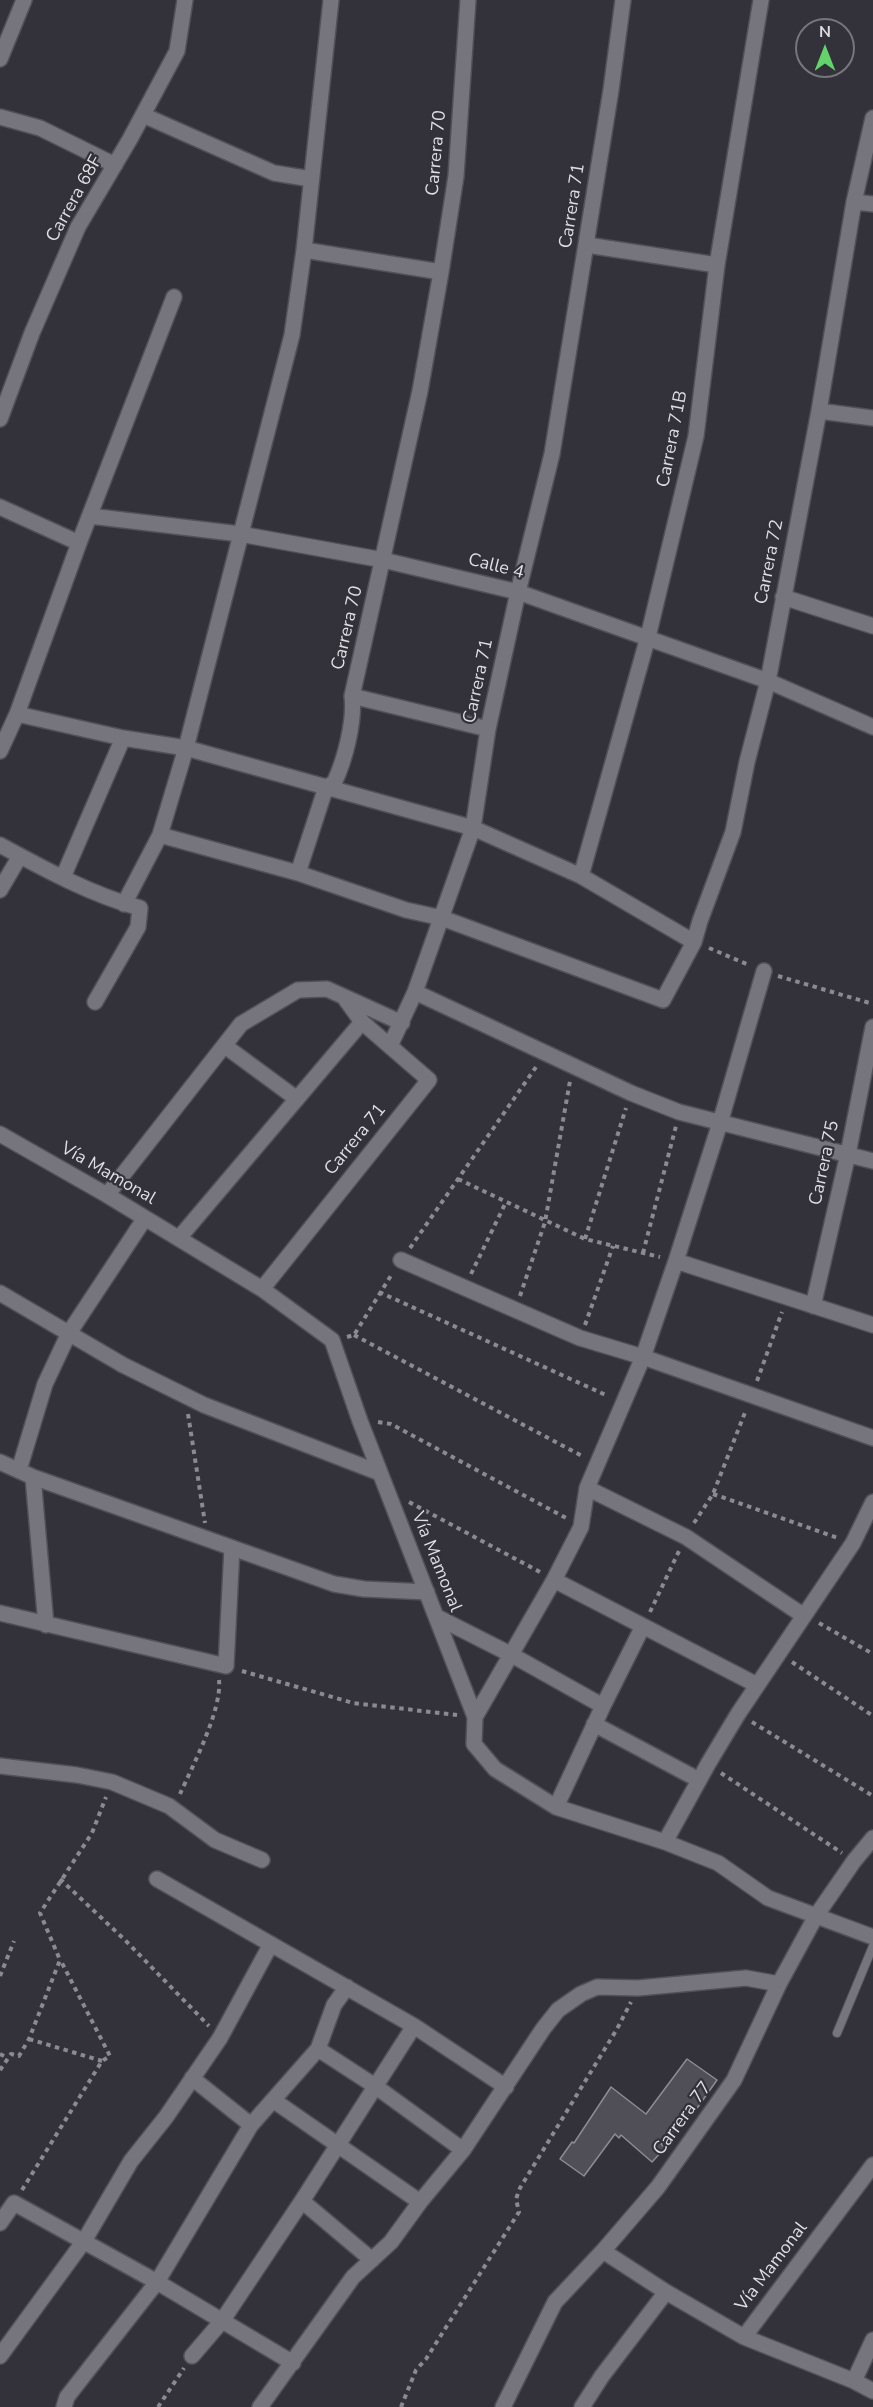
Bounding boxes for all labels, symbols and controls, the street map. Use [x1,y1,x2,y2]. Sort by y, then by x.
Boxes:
north arrow [795,18,855,78]
text: N [819,21,831,43]
street label: Carrera 70 [423,109,451,197]
street label: Carrera 68F [42,152,108,246]
street label: Carrera 71 [556,162,590,250]
street label: Carrera 71B [653,389,693,489]
street label: Carrera 72 [751,518,789,606]
street label: Calle 4 [466,550,526,584]
street label: Carrera 70 [328,584,368,672]
street label: Carrera 71 [460,637,498,725]
street label: Carrera 71 [321,1100,391,1180]
street label: Carrera 75 [806,1119,844,1207]
street label: Vía Mamonal [57,1138,159,1210]
street label: Vía Mamonal [406,1509,466,1615]
street label: Carrera 77 [649,2078,717,2160]
street label: Vía Mamonal [731,2218,813,2316]

